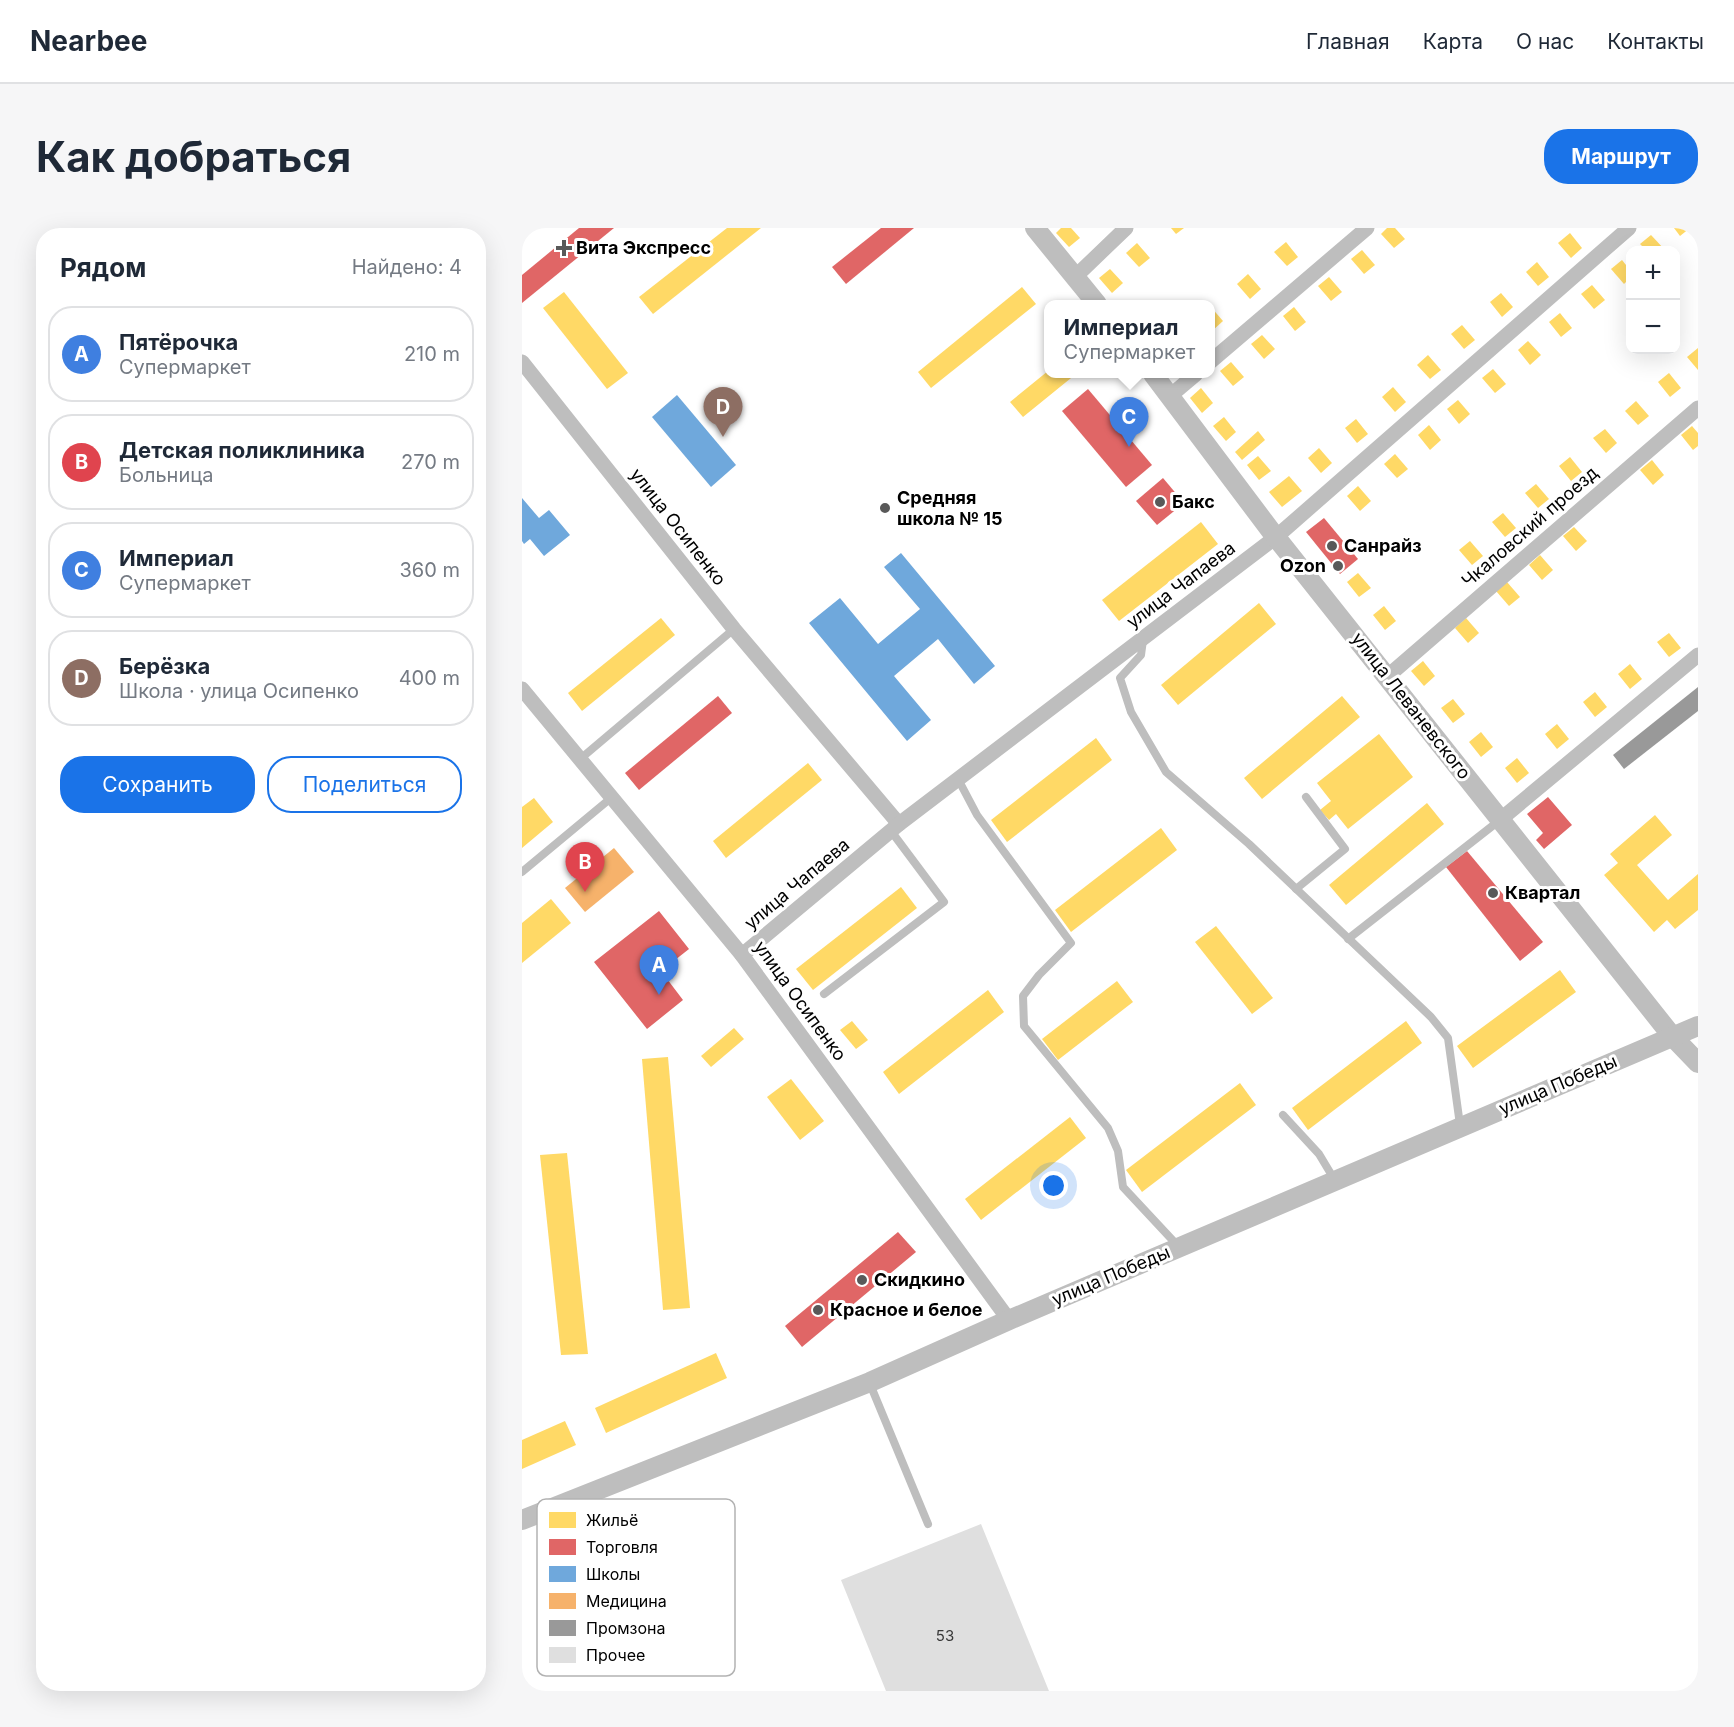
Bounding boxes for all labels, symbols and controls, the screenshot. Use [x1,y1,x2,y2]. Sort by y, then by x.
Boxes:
text: Nearbee [30,24,147,58]
text: Главная [1306,29,1390,54]
text: Карта [1423,29,1483,54]
text: О нас [1516,29,1574,54]
text: Контакты [1607,29,1704,54]
button: Маршрут [1544,129,1698,184]
text: Как добраться [36,131,351,182]
place label: Вита Экспресс [576,237,711,258]
marker: Вита Экспресс [557,241,571,255]
map controls [1626,246,1680,354]
button: + [1626,246,1680,300]
text: Рядом [60,252,146,283]
text: Найдено: 4 [352,255,462,279]
popup [1044,300,1215,378]
button: − [1626,300,1680,354]
text: Империал [1064,314,1178,340]
text: Пятёрочка [119,329,238,355]
text: Супермаркет [1064,340,1195,364]
text: A [74,342,89,366]
text: 210 m [404,342,460,366]
text: Супермаркет [119,355,251,379]
pin: D [704,388,742,437]
pin: C [1110,398,1148,447]
text: Детская поликлиника [119,437,365,463]
text: B [75,450,88,474]
text: 270 m [401,450,460,474]
street label: Чкаловский проезд [1457,462,1602,591]
text: Больница [119,463,213,487]
street label: улица Осипенко [626,464,731,589]
place label: Средняя школа № 15 [897,487,1003,529]
place label: Бакс [1172,491,1215,512]
marker: Бакс [1153,495,1167,509]
marker: Средняя школа № 15 [878,501,892,515]
place label: Санрайз [1344,535,1422,556]
street label: улица Чапаева [1122,537,1239,632]
marker: Санрайз [1325,539,1339,553]
text: Империал [119,545,234,571]
place label: Ozon [1280,555,1326,576]
text: C [74,558,89,582]
text: 360 m [399,558,460,582]
marker: Ozon [1331,559,1345,573]
text: Супермаркет [119,571,251,595]
street label: улица Леваневского [1348,628,1475,783]
text: Берёзка [119,653,210,679]
text: D [74,666,89,690]
text: 400 m [399,666,460,690]
text: Школа · улица Осипенко [119,679,359,703]
button: Сохранить [60,756,255,813]
button: Поделиться [267,756,462,813]
street label: улица Чапаева [740,834,853,934]
pin: B [566,842,604,892]
place label: Квартал [1505,882,1580,903]
marker: Квартал [1486,886,1500,900]
street label: улица Осипенко [750,937,851,1065]
pin: A [640,946,678,995]
street label: улица Победы [1496,1050,1620,1119]
your location [1039,1171,1068,1200]
street label: улица Победы [1049,1241,1173,1310]
place label: Скидкино [874,1269,965,1290]
marker: Скидкино [855,1273,869,1287]
place label: Красное и белое [830,1299,983,1320]
marker: Красное и белое [811,1303,825,1317]
legend [537,1499,735,1676]
text: Жильё [586,1510,638,1530]
text: Торговля [586,1537,658,1557]
text: Школы [586,1564,640,1584]
text: Медицина [586,1591,667,1611]
text: Промзона [586,1618,666,1638]
house number: 53 [936,1626,954,1645]
text: Прочее [586,1645,645,1665]

